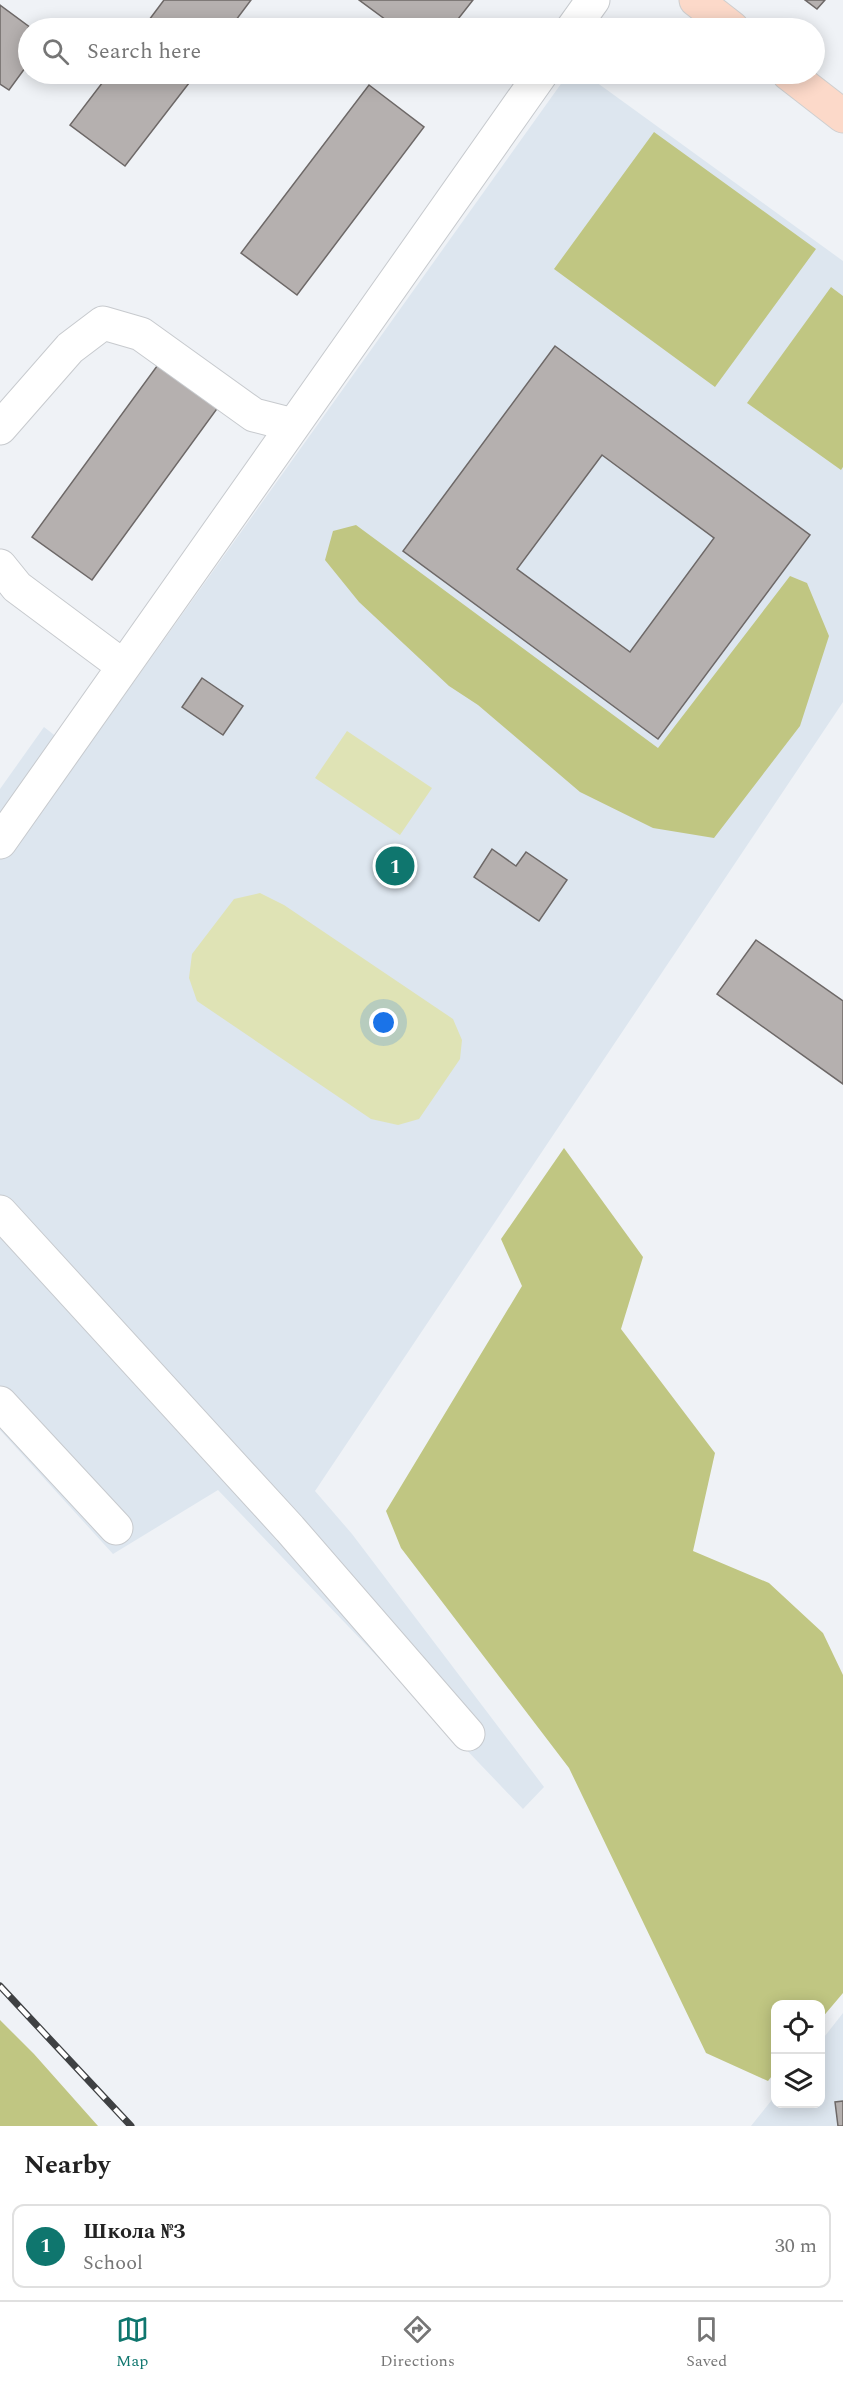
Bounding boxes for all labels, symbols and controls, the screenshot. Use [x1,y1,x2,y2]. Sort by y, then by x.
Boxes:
search box [18,18,825,84]
icon: search [39,35,72,68]
text: Search here [87,35,201,68]
pin: 1 [376,844,414,888]
your location [369,1008,398,1037]
map controls [771,2000,825,2108]
button: locate [771,2000,825,2054]
button: layers [771,2054,825,2108]
text: Nearby [24,2145,110,2185]
text: Школа №3 [83,2215,186,2248]
text: 1 [40,2231,51,2261]
text: 30 m [775,2231,817,2261]
text: School [83,2248,143,2278]
tab: Map [116,2313,149,2373]
tab: Directions [380,2313,455,2373]
tab: Saved [686,2313,727,2373]

